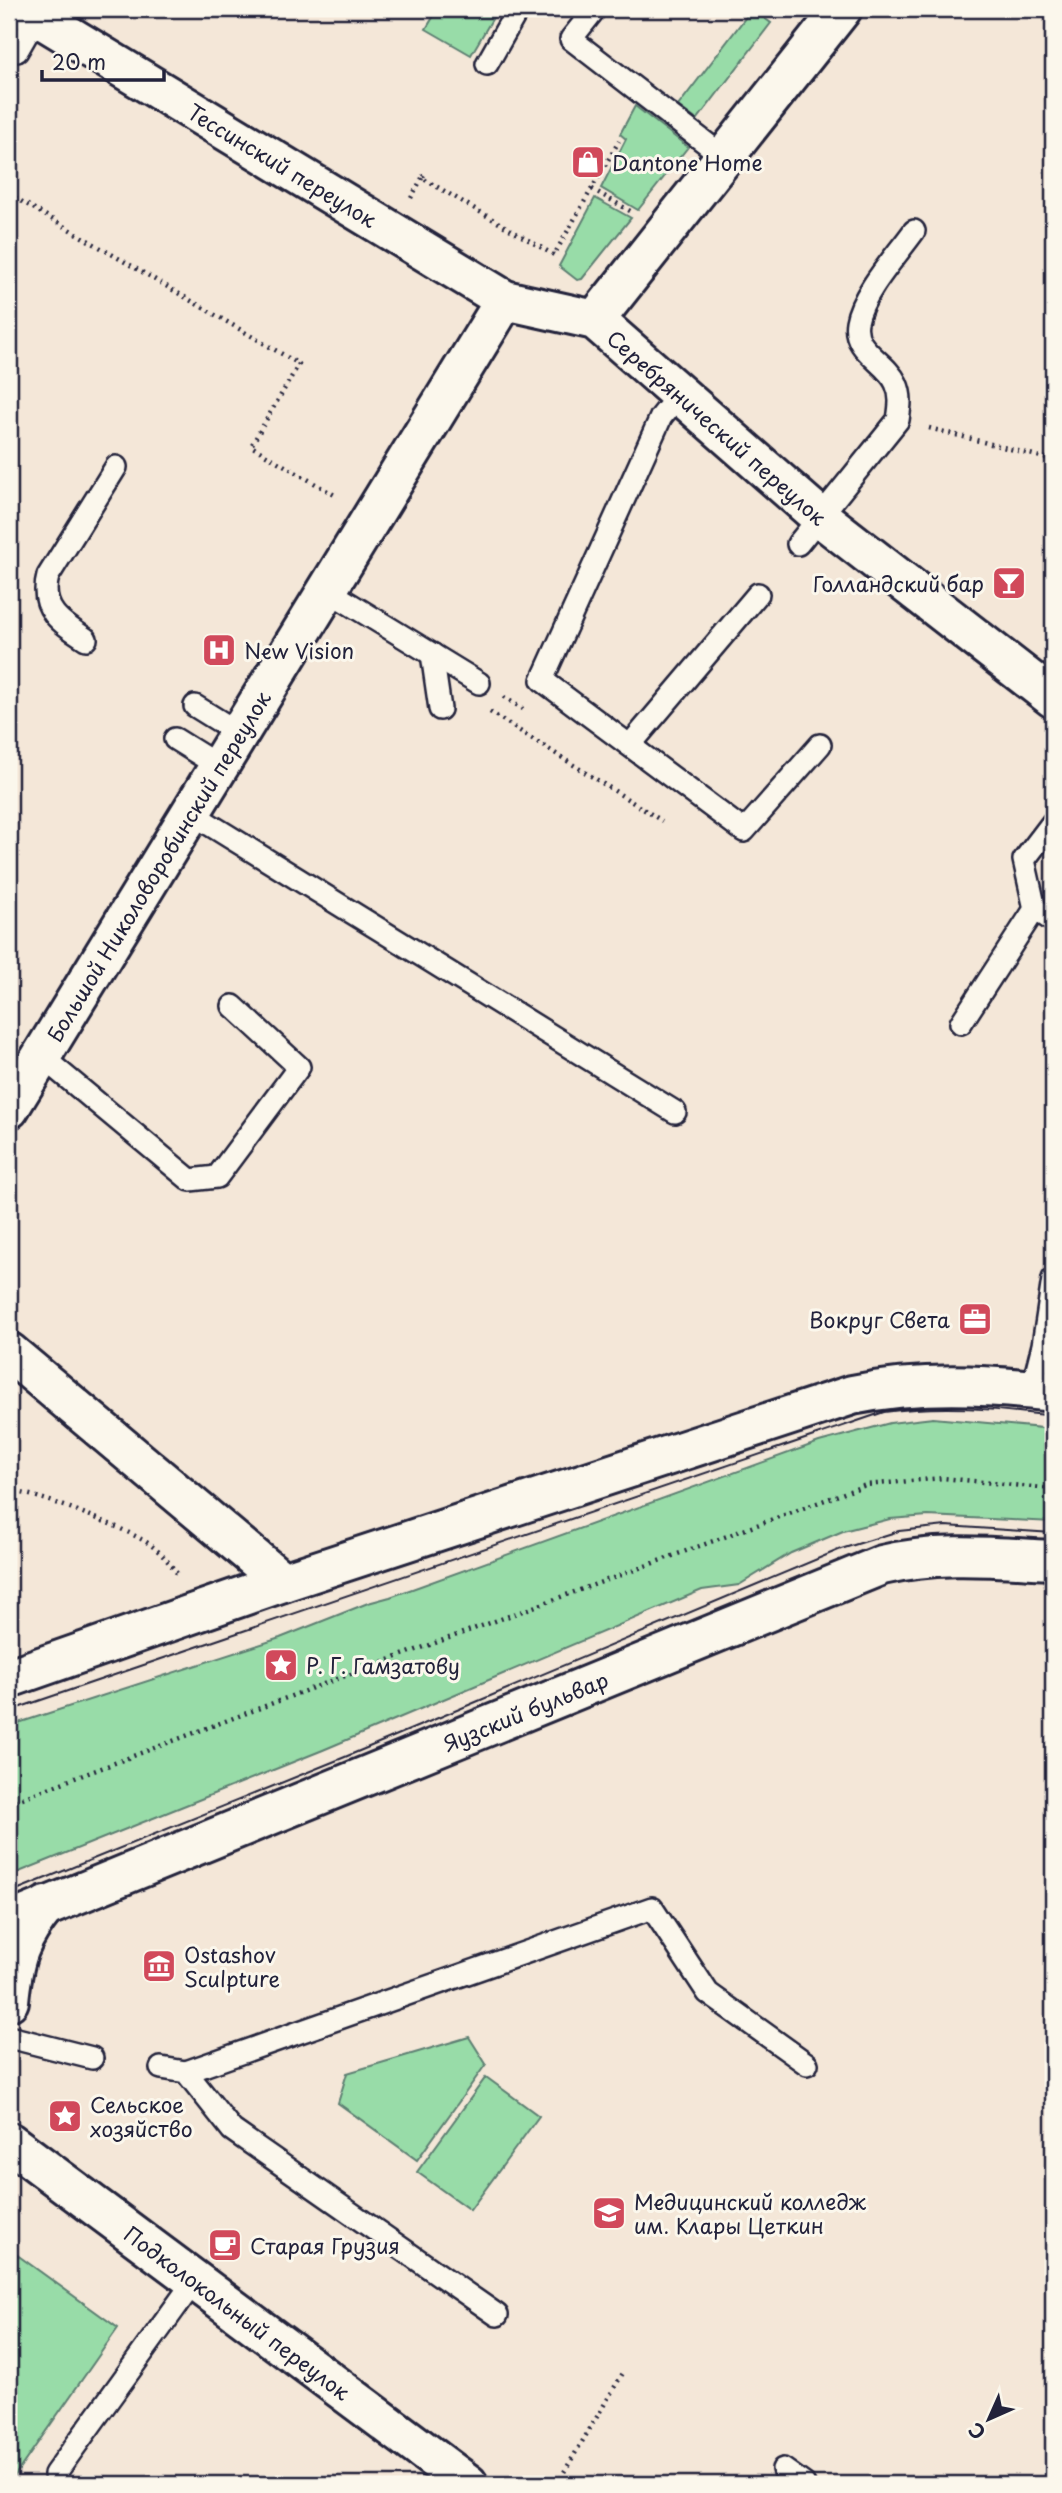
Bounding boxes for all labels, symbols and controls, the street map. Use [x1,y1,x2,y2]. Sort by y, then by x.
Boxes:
scale bar [42,38,164,82]
text: 20 m [52,45,106,77]
street label: Тессинский переулок [182,95,384,235]
shop icon: Dantone Home [569,143,607,181]
place label: Dantone Home [612,146,763,178]
street label: Серебрянический переулок [600,322,835,533]
bar icon: Голландский бар [990,564,1028,602]
place label: Голландский бар [813,567,984,599]
hospital icon: New Vision [200,631,238,669]
place label: New Vision [244,634,354,666]
street label: Большой Николоворобинский переулок [38,684,278,1048]
office icon: Вокруг Света [956,1300,994,1338]
place label: Вокруг Света [809,1303,950,1335]
place icon: Р. Г. Гамзатову [262,1646,300,1684]
place label: Р. Г. Гамзатову [306,1649,460,1681]
street label: Яузский бульвар [438,1663,613,1759]
place label: Ostashov Sculpture [184,1938,280,1994]
museum icon: Ostashov Sculpture [140,1947,178,1985]
place label: Сельское хозяйство [90,2088,193,2144]
place icon: Сельское хозяйство [46,2097,84,2135]
place label: Медицинский колледж им. Клары Цеткин [634,2185,867,2241]
school or university icon: Медицинский колледж им. Клары Цеткин [590,2194,628,2232]
street label: Подколокольный переулок [118,2217,358,2407]
cafe icon: Старая Грузия [206,2226,244,2264]
place label: Старая Грузия [250,2229,400,2261]
north arrow [954,2384,1024,2454]
text: С [961,2417,991,2447]

